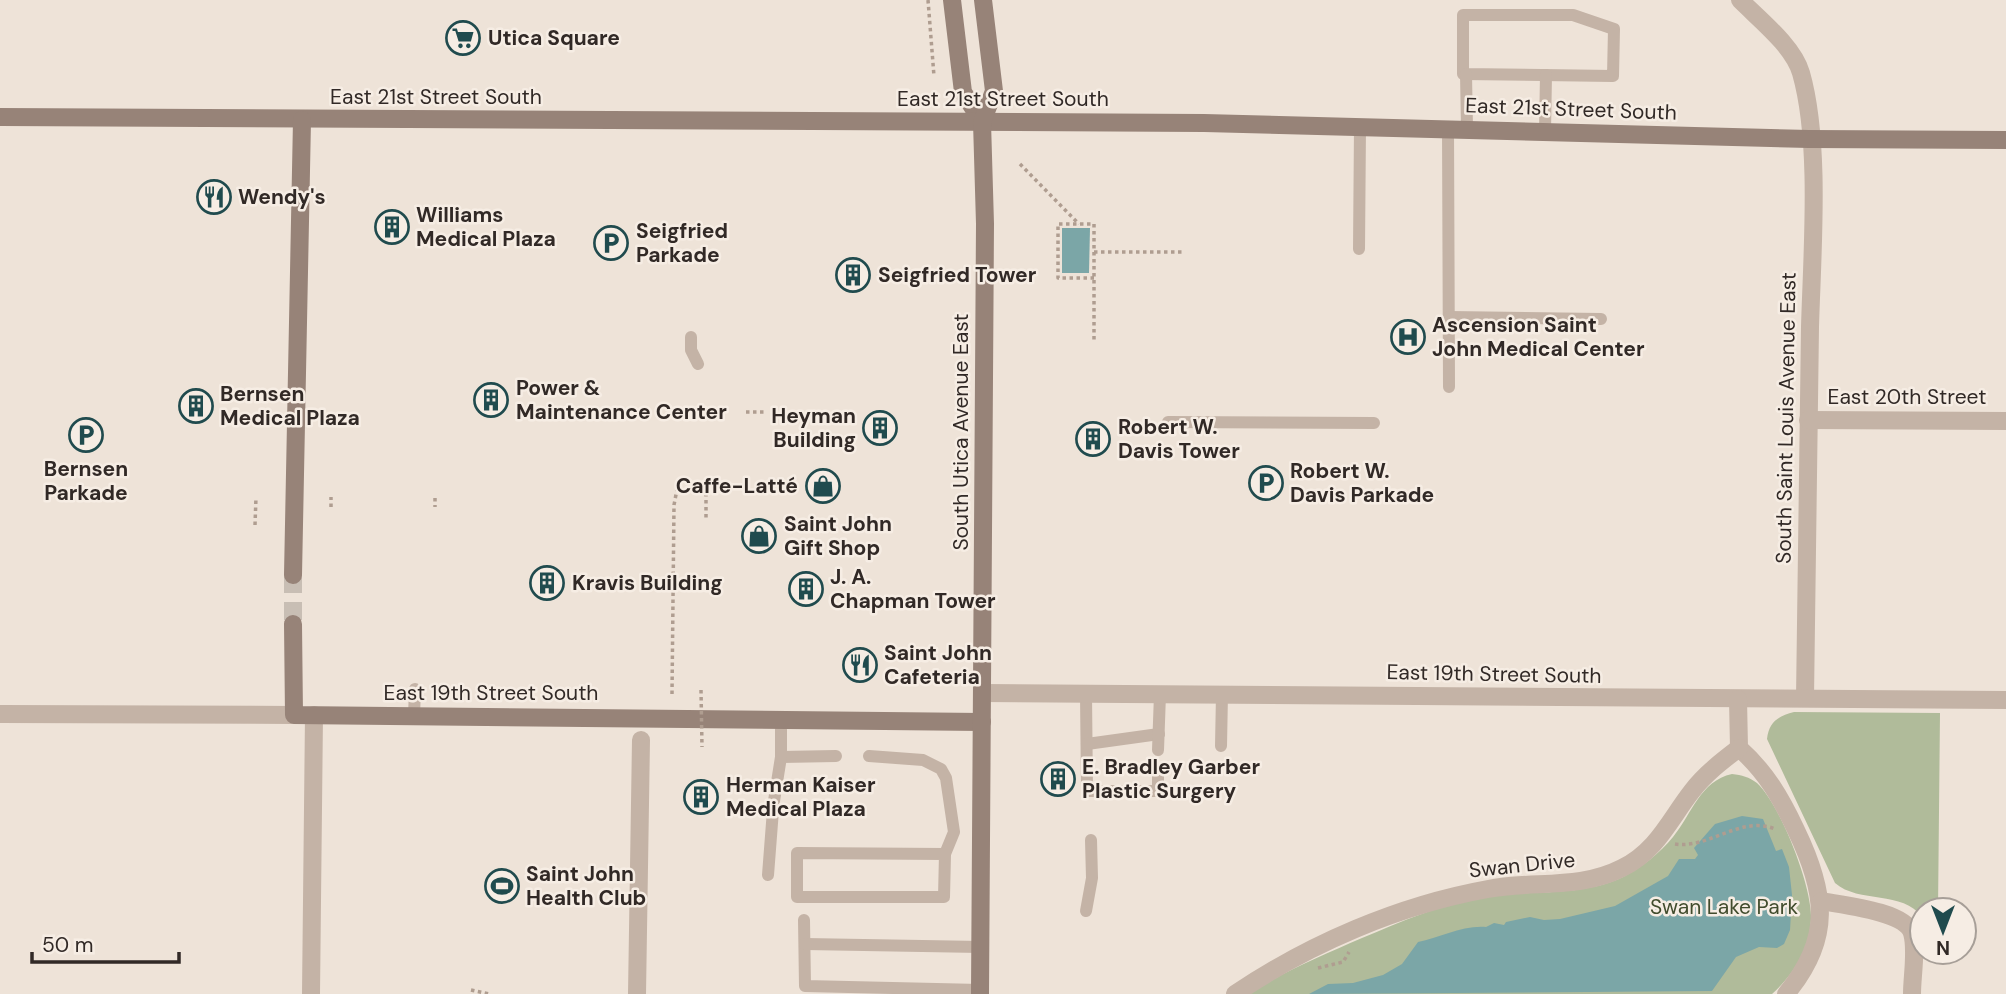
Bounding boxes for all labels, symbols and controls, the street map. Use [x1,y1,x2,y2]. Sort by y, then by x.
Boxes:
supermarket icon: Utica Square [444,19,482,57]
place label: Utica Square [488,24,620,52]
street label: East 21st Street South [330,83,542,111]
street label: East 21st Street South [897,85,1109,113]
street label: East 21st Street South [1465,91,1677,127]
restaurant icon: Wendy's [195,178,233,216]
place label: Wendy's [238,183,326,211]
place label: Williams Medical Plaza [416,201,556,253]
building icon: Williams Medical Plaza [373,208,411,246]
place label: Seigfried Parkade [636,217,728,269]
parking icon: Seigfried Parkade [592,224,630,262]
building icon: Seigfried Tower [834,256,872,294]
place label: Seigfried Tower [878,261,1037,289]
street label: South Saint Louis Avenue East [1769,272,1803,564]
place label: Ascension Saint John Medical Center [1432,311,1645,363]
street label: South Utica Avenue East [947,313,975,551]
hospital icon: Ascension Saint John Medical Center [1389,318,1427,356]
place label: Power & Maintenance Center [516,374,727,426]
place label: Bernsen Medical Plaza [220,380,360,432]
building icon: Power & Maintenance Center [472,381,510,419]
street label: East 20th Street [1828,383,1986,411]
building icon: Bernsen Medical Plaza [177,387,215,425]
place label: Heyman Building [771,402,856,454]
building icon: Heyman Building [861,409,899,447]
place label: Robert W. Davis Tower [1118,413,1240,465]
parking icon: Bernsen Parkade [67,416,105,454]
building icon: Robert W. Davis Tower [1074,420,1112,458]
place label: Bernsen Parkade [44,455,128,507]
place label: Robert W. Davis Parkade [1290,457,1434,509]
parking icon: Robert W. Davis Parkade [1247,464,1285,502]
shop icon: Caffe-Latté [804,467,842,505]
place label: Caffe-Latté [676,472,798,500]
place label: Saint John Gift Shop [784,510,892,562]
shop icon: Saint John Gift Shop [740,517,778,555]
place label: J. A. Chapman Tower [830,563,996,615]
building icon: Kravis Building [528,564,566,602]
place label: Kravis Building [572,569,723,597]
building icon: J. A. Chapman Tower [787,570,825,608]
place label: Saint John Cafeteria [884,639,992,691]
restaurant icon: Saint John Cafeteria [841,646,879,684]
street label: East 19th Street South [1386,658,1602,690]
street label: East 19th Street South [384,679,598,707]
place label: E. Bradley Garber Plastic Surgery [1082,753,1260,805]
building icon: E. Bradley Garber Plastic Surgery [1039,760,1077,798]
place label: Herman Kaiser Medical Plaza [726,771,876,823]
building icon: Herman Kaiser Medical Plaza [682,778,720,816]
street label: Swan Drive [1468,845,1577,884]
place label: Saint John Health Club [526,860,646,912]
sports icon: Saint John Health Club [483,867,521,905]
park label: Swan Lake Park [1650,893,1799,921]
north arrow [1908,896,1978,966]
scale bar [32,920,178,964]
text: 50 m [42,931,93,959]
text: N [1936,935,1950,960]

